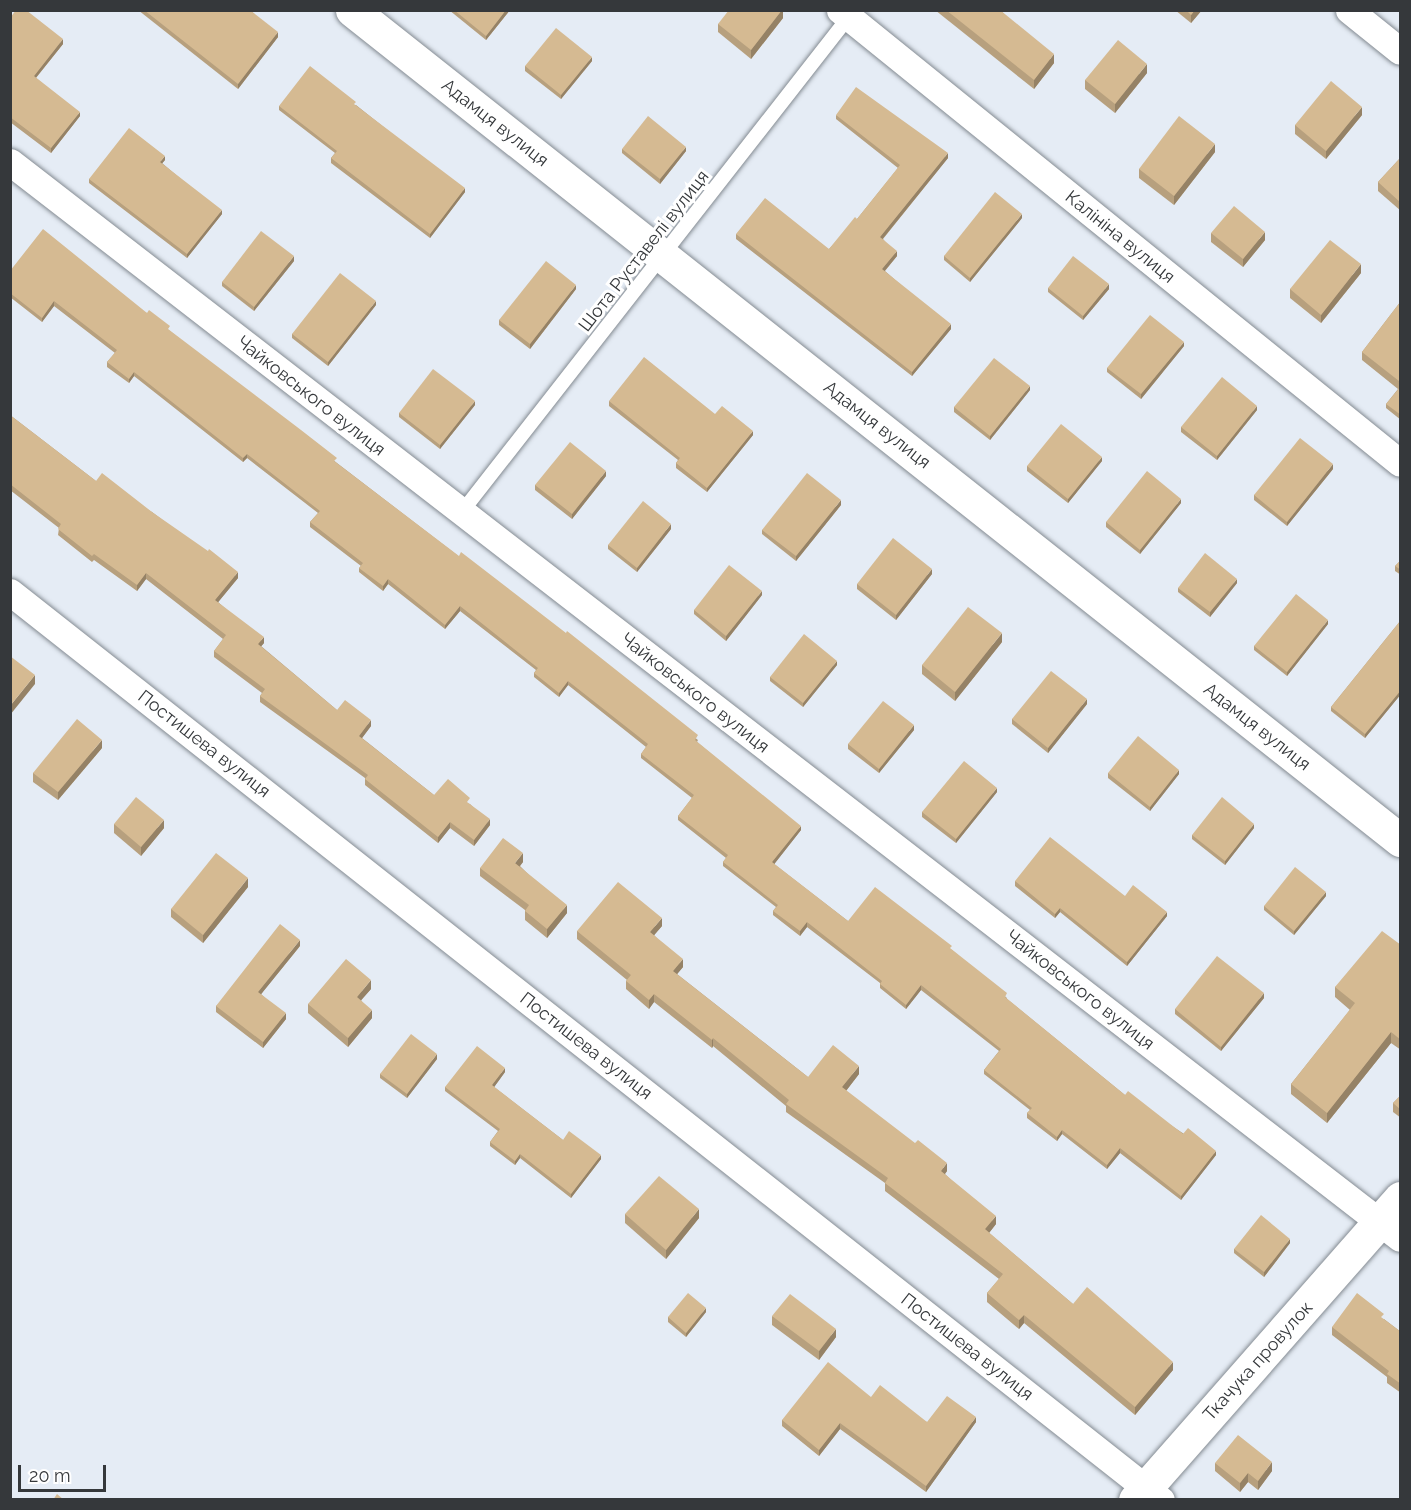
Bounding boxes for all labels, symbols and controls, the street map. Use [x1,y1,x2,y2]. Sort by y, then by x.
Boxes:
street label: Адамця вулиця [437,75,553,171]
street label: Шота Руставелі вулиця [574,166,714,336]
street label: Калініна вулиця [1061,186,1179,288]
street label: Чайковського вулиця [233,331,389,461]
street label: Адамця вулиця [819,377,935,473]
street label: Чайковського вулиця [617,628,773,758]
street label: Адамця вулиця [1199,679,1315,775]
street label: Постишева вулиця [134,686,274,802]
street label: Чайковського вулиця [1002,925,1158,1055]
street label: Постишева вулиця [516,988,656,1104]
street label: Постишева вулиця [897,1289,1037,1405]
street label: Ткачука провулок [1199,1297,1317,1425]
scale bar [21,1453,110,1491]
text: 20 m [29,1465,71,1486]

